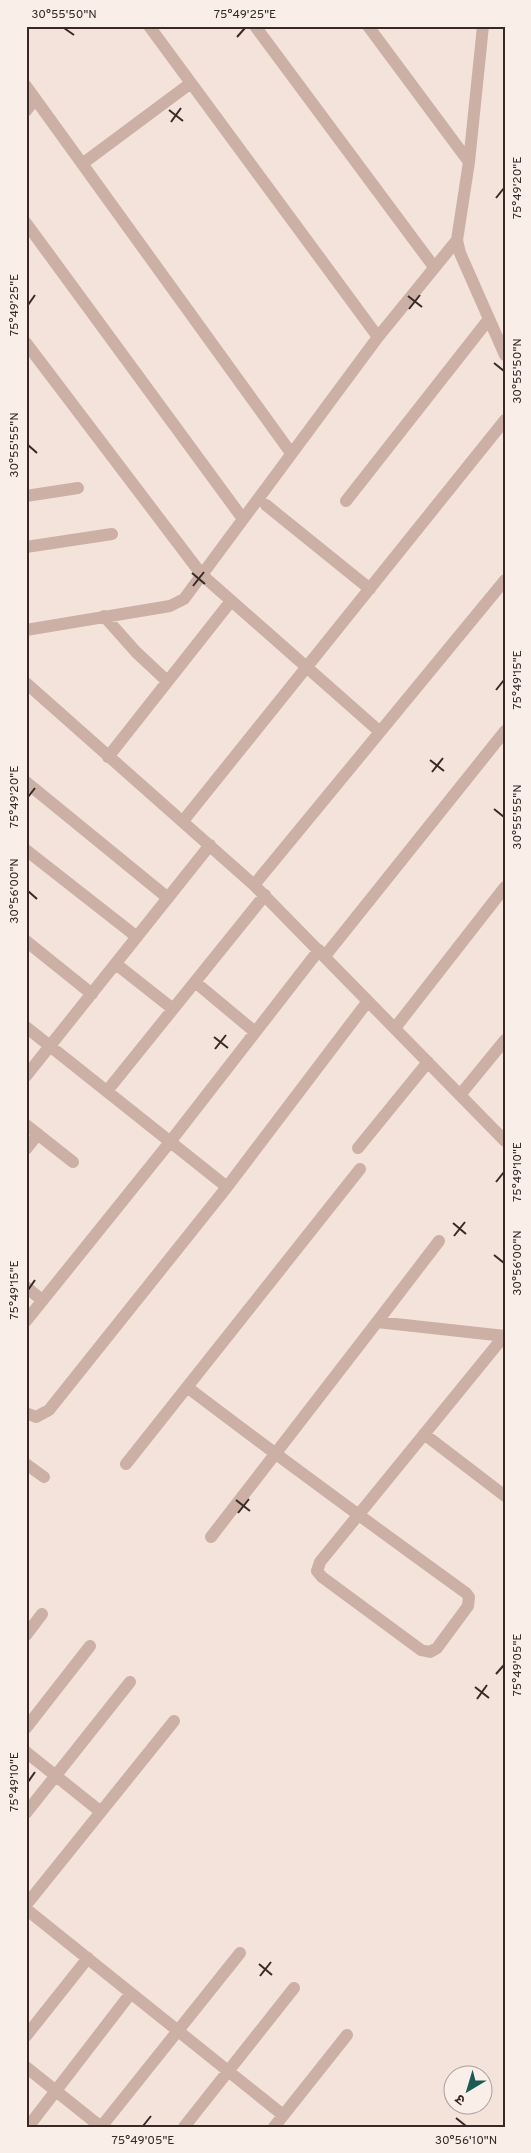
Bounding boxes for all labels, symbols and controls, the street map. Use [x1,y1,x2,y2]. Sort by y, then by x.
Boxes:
text: 30°55'50"N [31,7,97,23]
text: 75°49'25"E [214,7,276,23]
text: 75°49'20"E [510,157,526,219]
text: 75°49'25"E [7,274,23,336]
text: 30°55'50"N [510,338,526,404]
text: 30°55'55"N [7,412,23,478]
text: 75°49'15"E [510,650,526,710]
text: 75°49'20"E [7,766,23,828]
text: 30°55'55"N [510,784,526,850]
text: 30°56'00"N [7,858,23,924]
text: 75°49'10"E [510,1142,526,1202]
text: 30°56'00"N [510,1230,526,1296]
text: 75°49'15"E [7,1260,23,1320]
text: 75°49'05"E [510,1634,526,1696]
text: 75°49'10"E [7,1752,23,1812]
north arrow [444,2066,494,2116]
text: उ [452,2089,469,2108]
text: 75°49'05"E [112,2133,174,2149]
text: 30°56'10"N [435,2133,497,2149]

